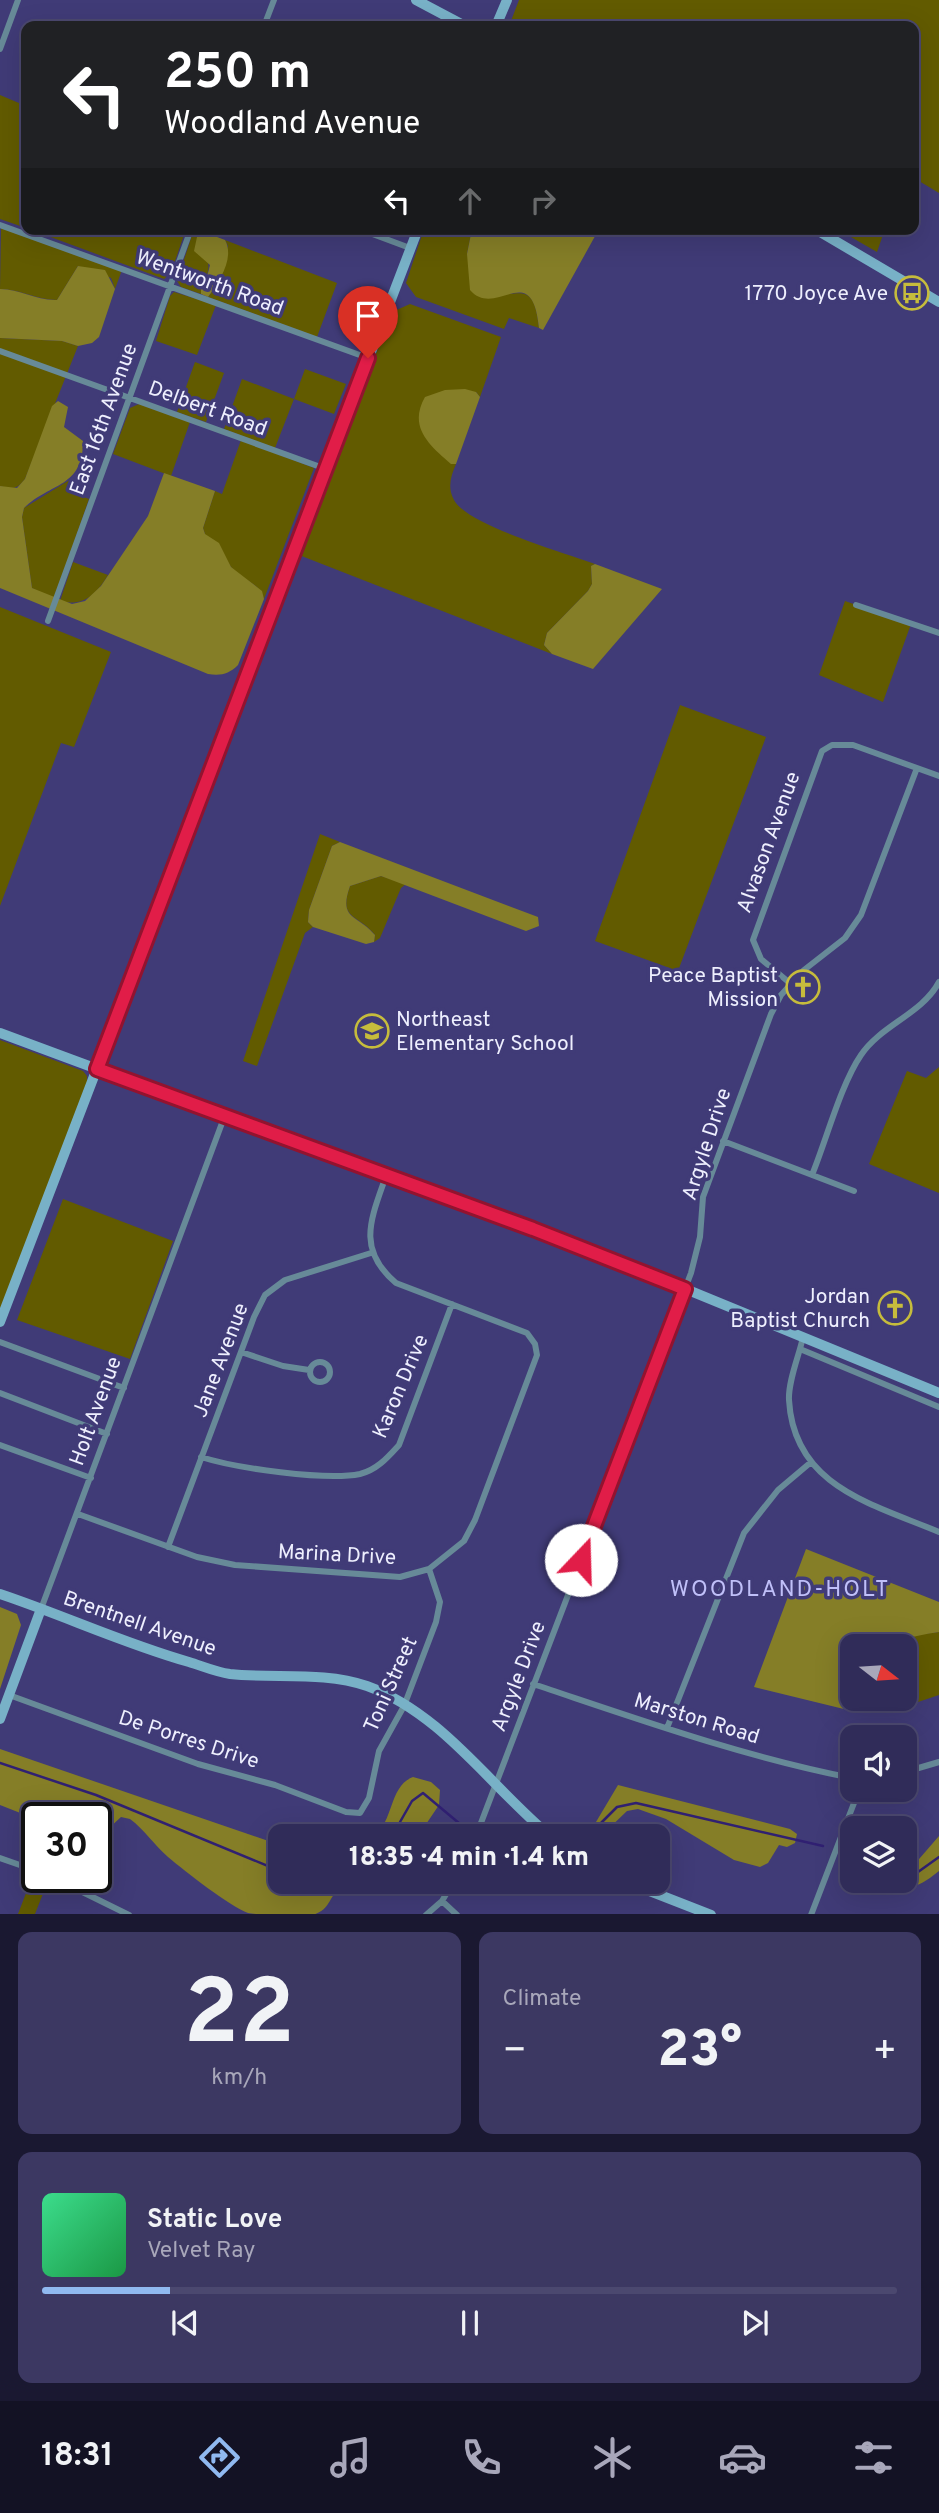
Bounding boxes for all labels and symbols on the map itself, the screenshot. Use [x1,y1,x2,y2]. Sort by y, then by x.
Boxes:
street label: Wentworth Road [132,244,287,323]
bus stop icon: 1770 Joyce Ave [893,274,931,312]
place label: 1770 Joyce Ave [745,281,888,308]
pin [338,286,398,358]
street label: East 16th Avenue [64,340,144,499]
street label: Delbert Road [144,375,271,443]
street label: Alvason Avenue [731,768,807,917]
place label: Peace Baptist Mission [648,963,778,1014]
church icon: Peace Baptist Mission [784,968,822,1006]
place label: Northeast Elementary School [396,1007,574,1058]
school or university icon: Northeast Elementary School [353,1012,391,1050]
street label: Argyle Drive [677,1085,738,1204]
place label: Jordan Baptist Church [730,1284,870,1335]
church icon: Jordan Baptist Church [876,1289,914,1327]
street label: Jane Avenue [187,1299,256,1422]
street label: Karon Drive [367,1330,435,1443]
street label: Holt Avenue [64,1353,129,1470]
position arrow [544,1523,618,1597]
street label: Marina Drive [277,1539,397,1572]
district label: WOODLAND-HOLT [670,1576,890,1605]
street label: Brentnell Avenue [59,1586,220,1663]
street label: Argyle Drive [486,1617,553,1736]
street label: Toni Street [358,1633,424,1737]
north arrow [840,1634,917,1712]
street label: Marston Road [631,1688,763,1751]
street label: De Porres Drive [115,1705,262,1776]
speed limit sign: 30 [21,1802,112,1893]

